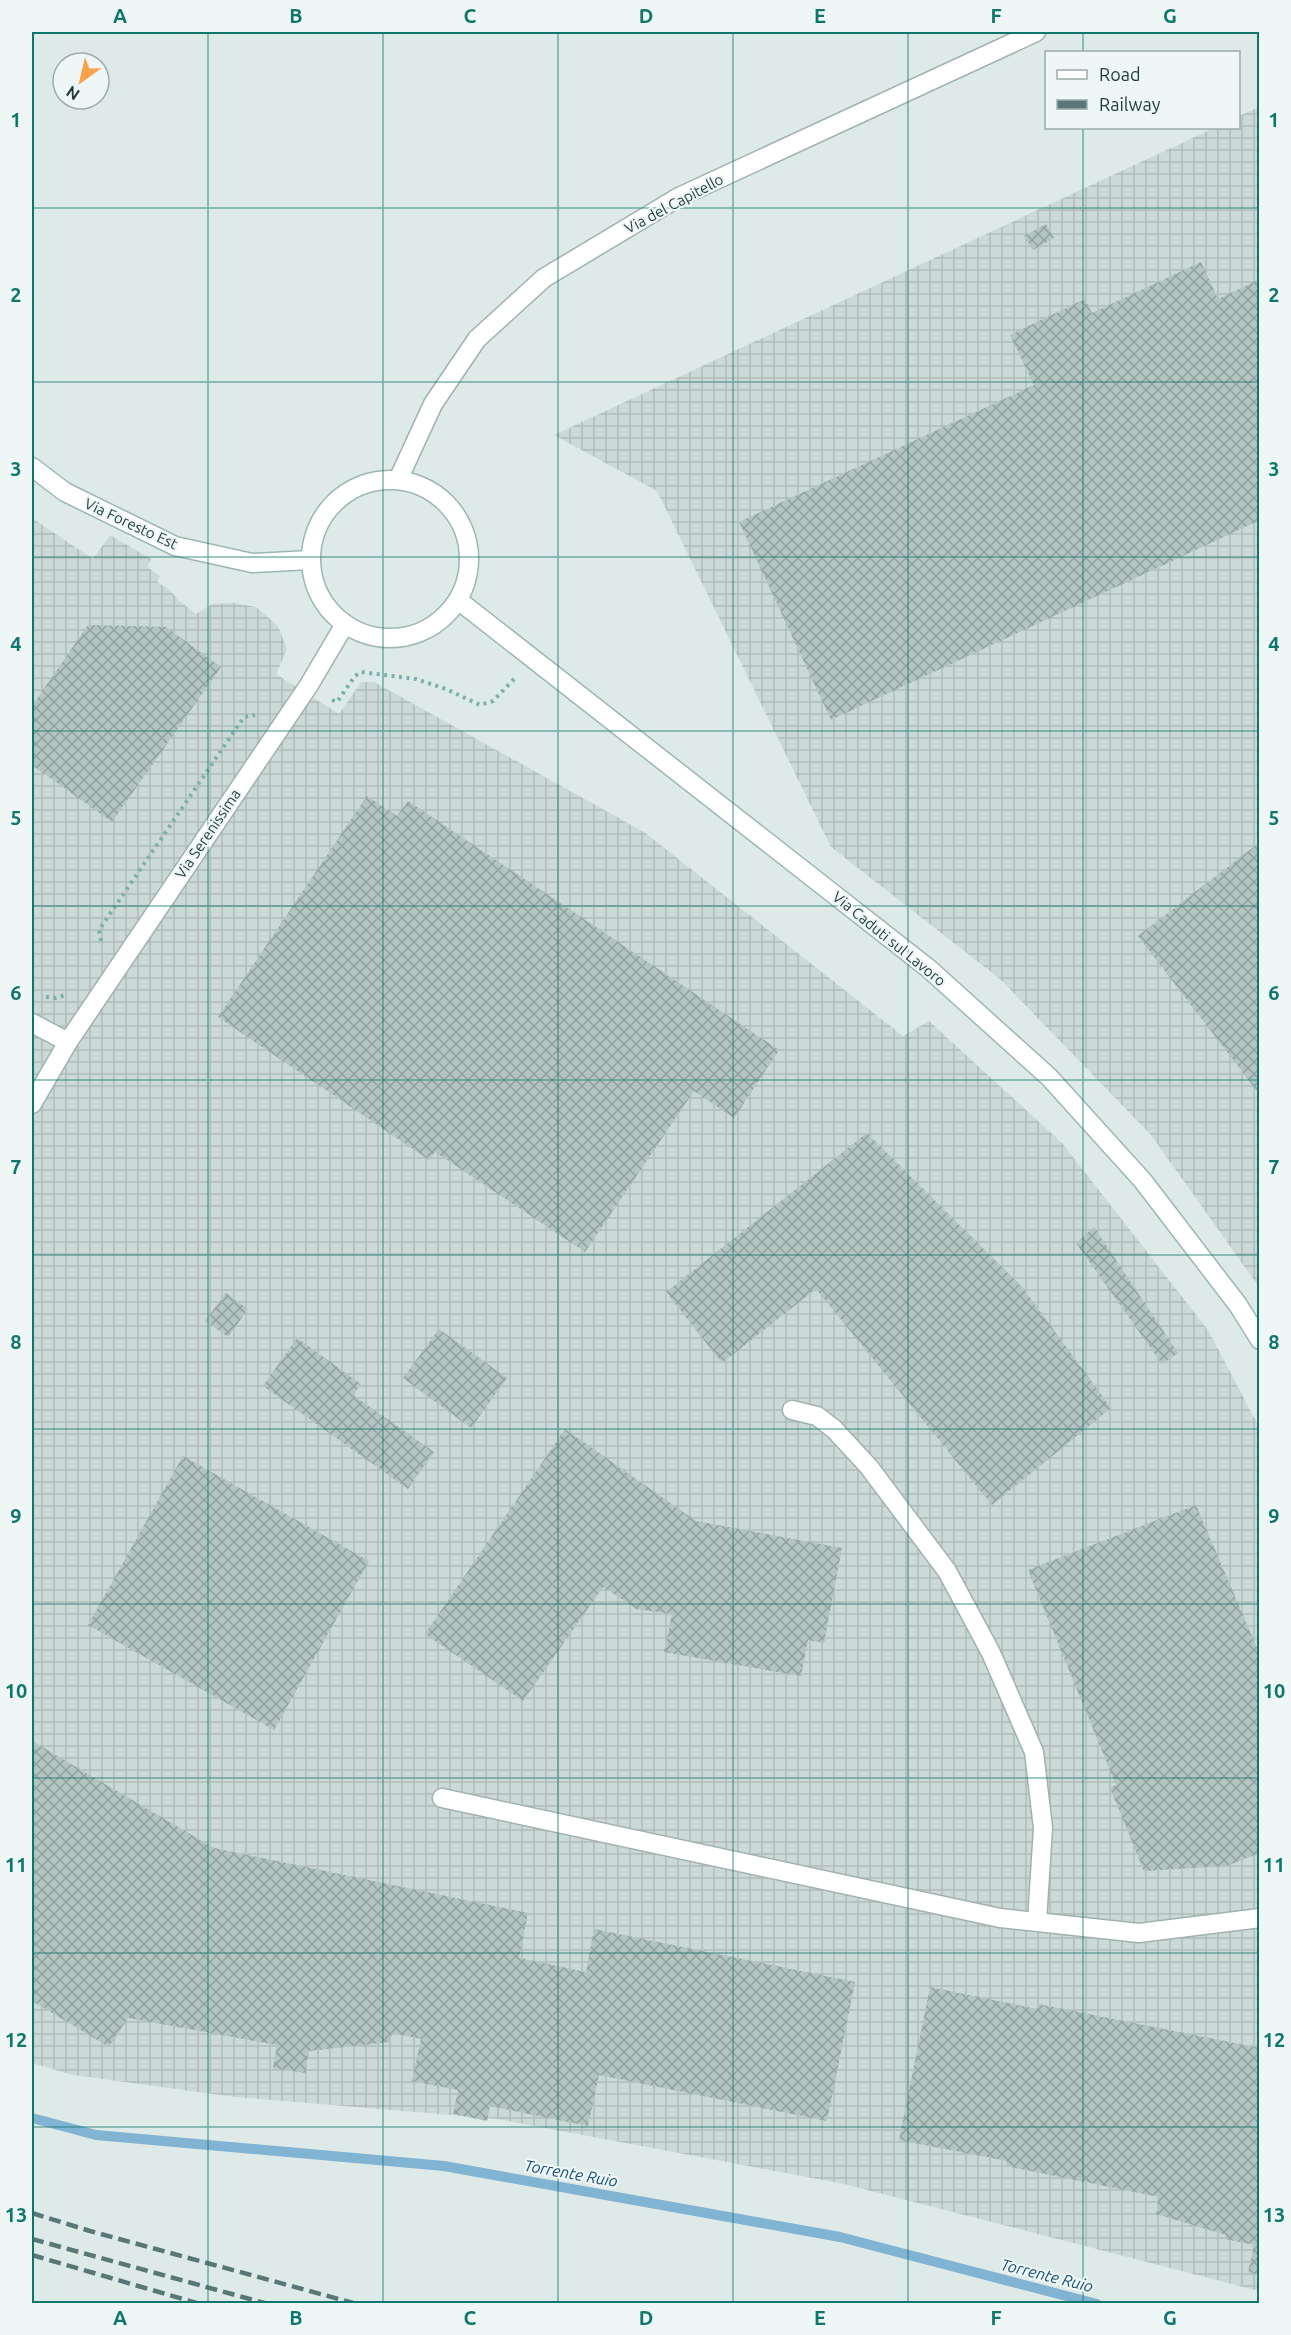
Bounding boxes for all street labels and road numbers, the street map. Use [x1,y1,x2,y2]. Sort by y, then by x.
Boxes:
street label: Via del Capitello [622,170,726,237]
street label: Via Foresto Est [82,495,181,553]
street label: Via Serenissima [171,786,244,882]
street label: Via Caduti sul Lavoro [829,888,949,989]

